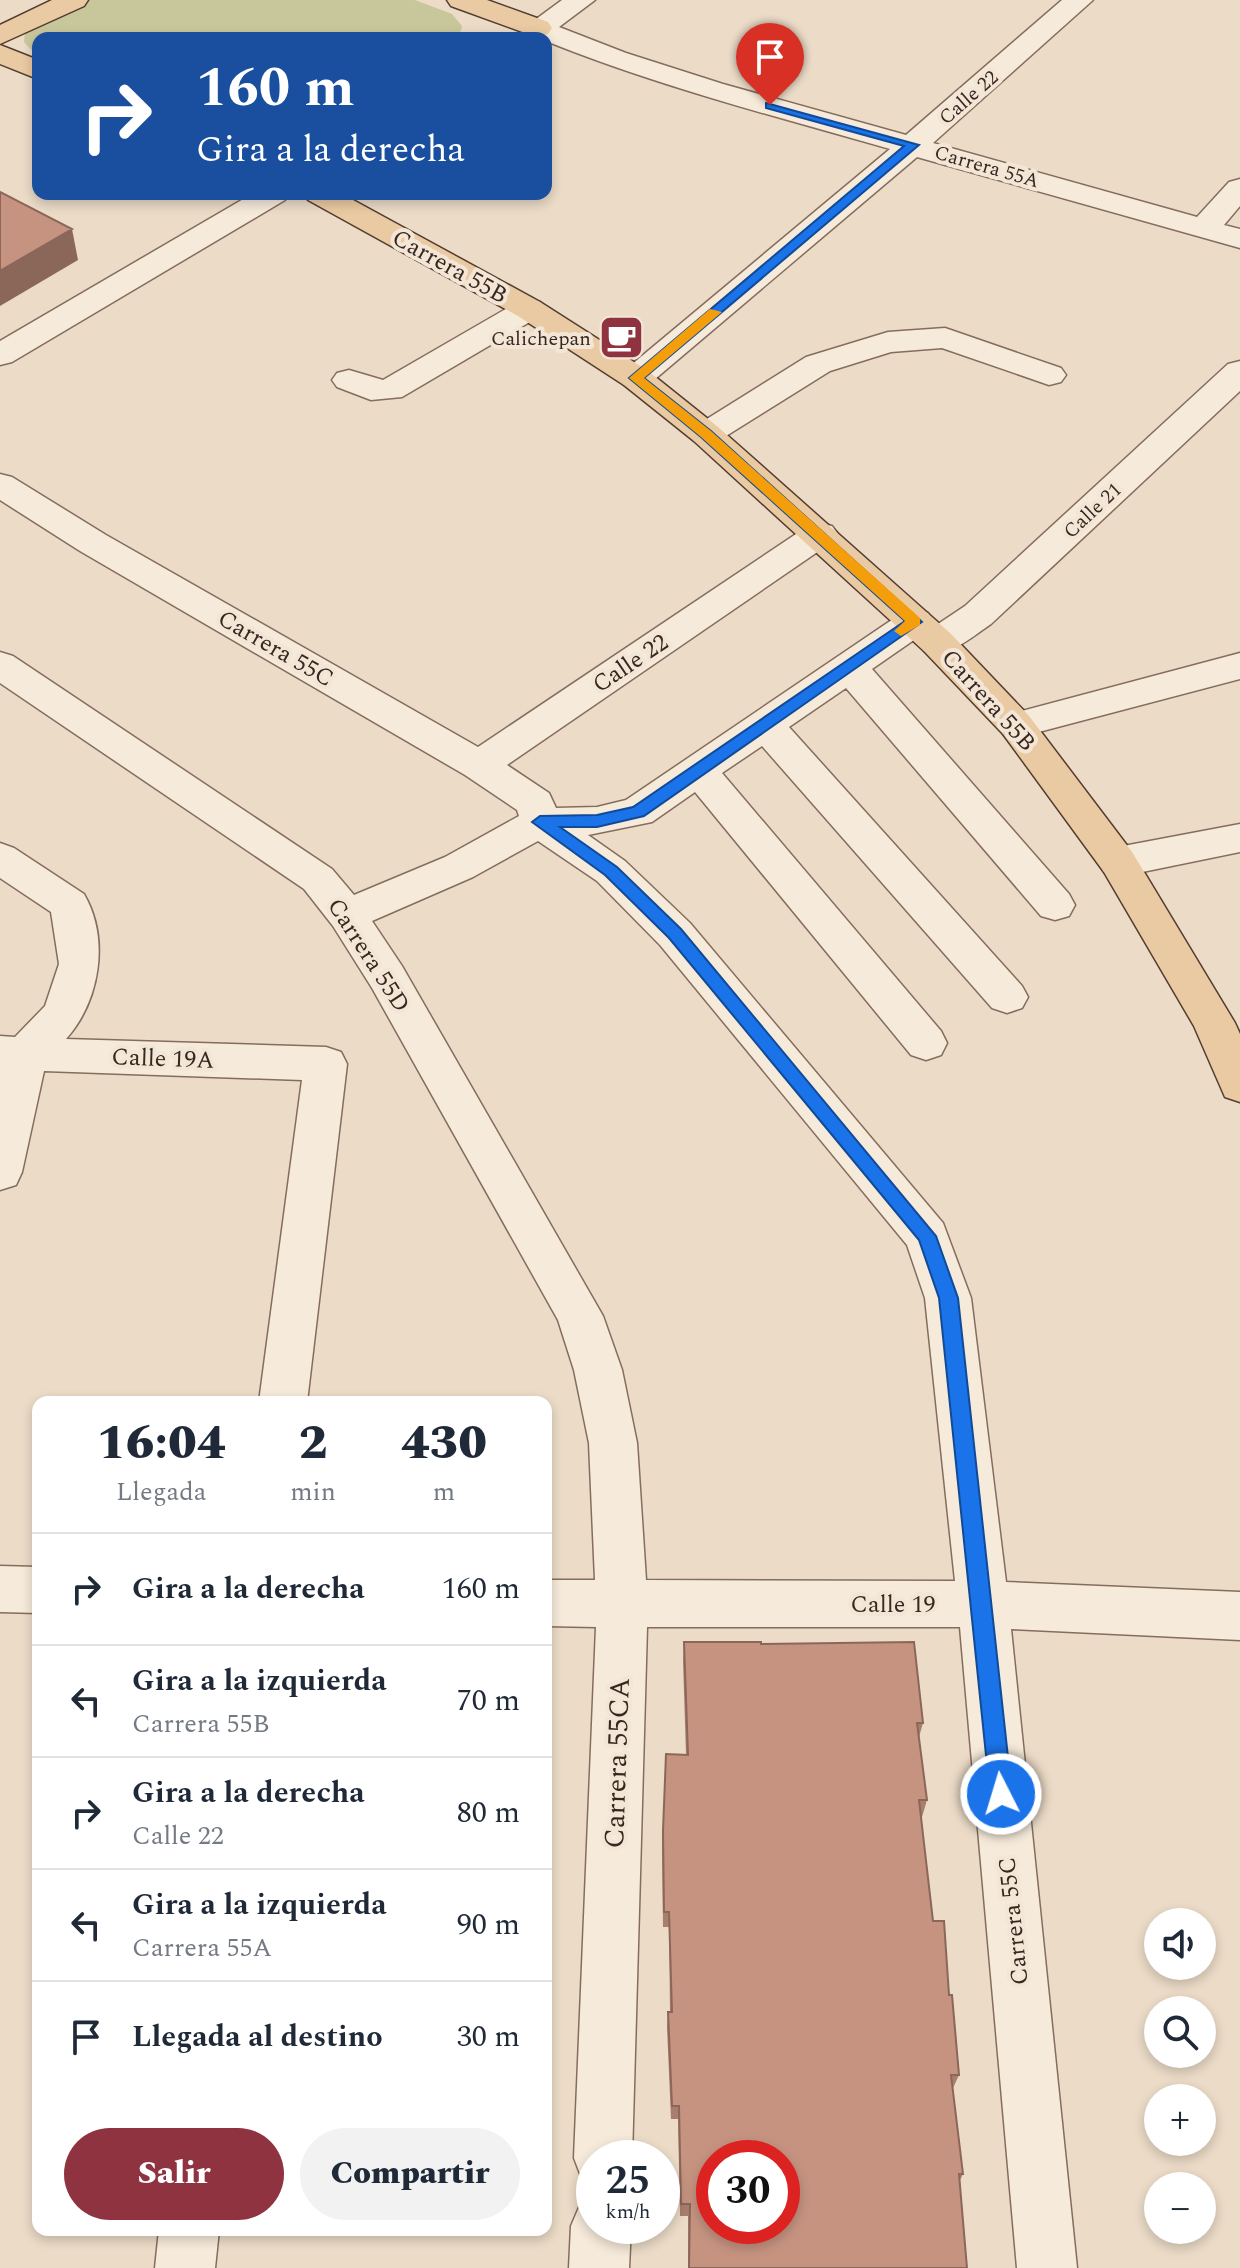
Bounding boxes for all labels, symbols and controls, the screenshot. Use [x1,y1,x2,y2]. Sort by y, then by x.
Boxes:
pin [736,23,804,105]
icon: arrive [748,35,792,79]
text: 160 m [196,46,355,131]
street label: Calle 22 [932,63,1005,132]
icon: right [64,64,168,168]
text: Gira a la derecha [196,123,465,178]
street label: Carrera 55A [931,138,1043,196]
street label: Carrera 55B [385,220,514,313]
cafe icon: Calichepan [598,314,646,362]
place label: Calichepan [491,324,591,354]
street label: Calle 21 [1057,476,1129,546]
street label: Carrera 55C [211,601,340,697]
street label: Calle 22 [585,625,676,702]
street label: Carrera 55B [932,641,1044,760]
street label: Carrera 55D [318,891,419,1020]
street label: Calle 19A [111,1039,215,1079]
text: 16:04 [97,1407,226,1480]
text: 2 [299,1407,328,1480]
text: 430 [401,1407,487,1480]
text: Llegada [116,1472,206,1512]
text: min [290,1472,336,1512]
text: m [433,1472,455,1512]
text: Gira a la derecha [132,1566,365,1612]
text: 160 m [442,1566,520,1612]
icon: right [64,1567,108,1611]
street label: Calle 19 [851,1587,935,1623]
text: Gira a la izquierda [132,1658,387,1704]
street label: Carrera 55CA [593,1677,642,1849]
text: 70 m [457,1678,520,1724]
icon: left [64,1679,108,1723]
text: Carrera 55B [132,1704,270,1744]
position arrow [959,1752,1043,1836]
text: Gira a la derecha [132,1770,365,1816]
text: 80 m [457,1790,520,1836]
icon: right [64,1791,108,1835]
text: Calle 22 [132,1816,224,1856]
street label: Carrera 55C [989,1855,1039,1987]
text: Gira a la izquierda [132,1882,387,1928]
text: 90 m [457,1902,520,1948]
icon: left [64,1903,108,1947]
map controls [1144,1908,1216,2244]
button: sound [1144,1908,1216,1980]
text: Carrera 55A [132,1928,272,1968]
button: search [1144,1996,1216,2068]
text: Llegada al destino [132,2014,383,2060]
text: 30 m [457,2014,520,2060]
icon: arrive [64,2015,108,2059]
button: + [1144,2084,1216,2156]
button: Salir [64,2128,284,2220]
button: Compartir [300,2128,520,2220]
speed limit sign: 30 [696,2140,800,2244]
text: 25 [606,2151,650,2212]
button: − [1144,2172,1216,2244]
text: km/h [606,2197,651,2227]

